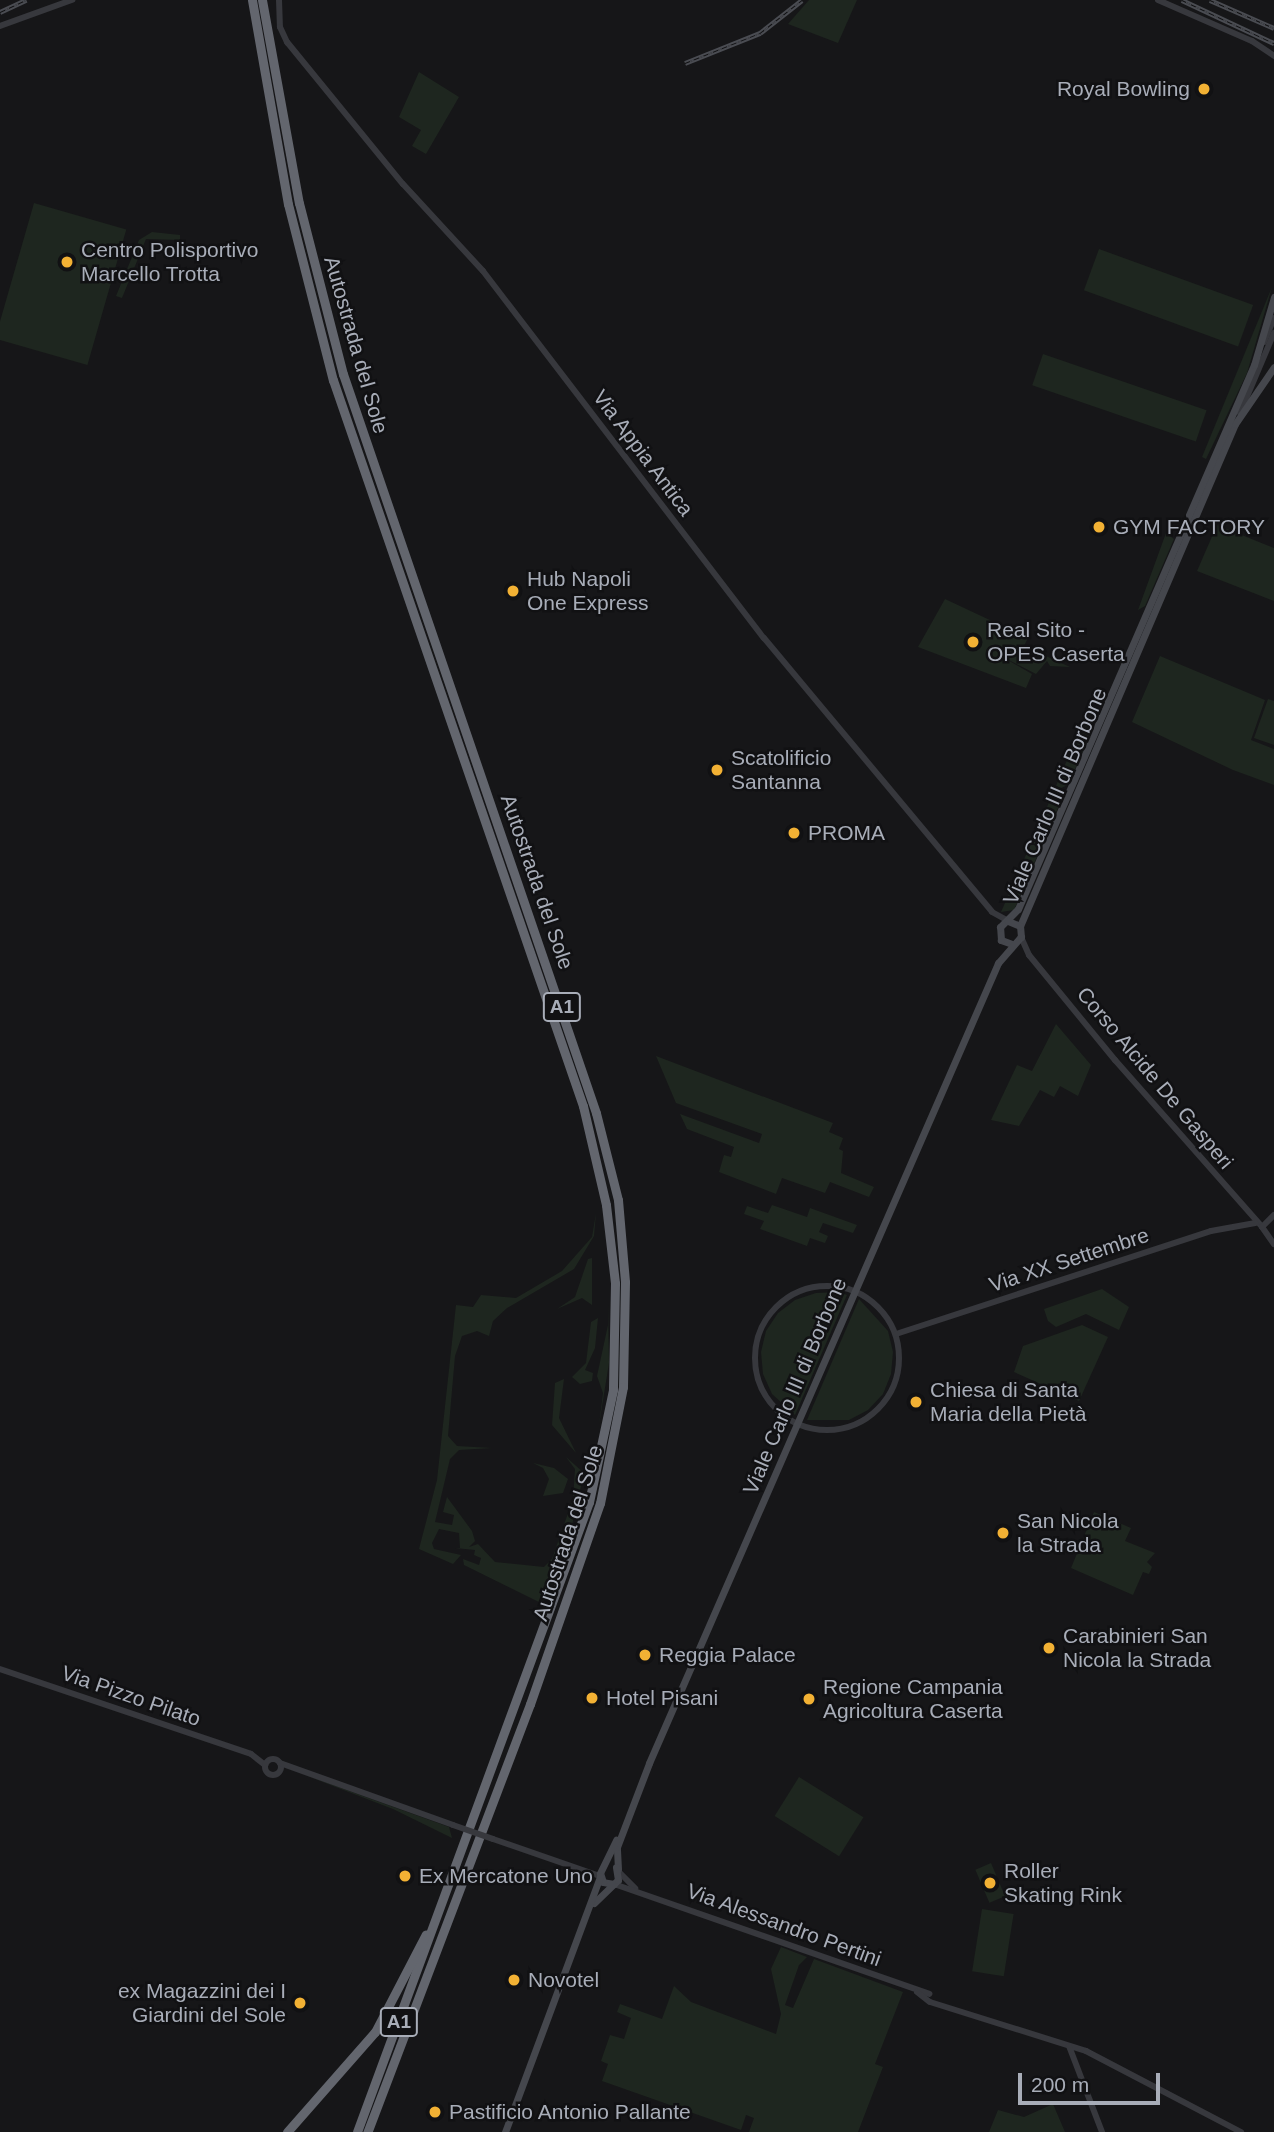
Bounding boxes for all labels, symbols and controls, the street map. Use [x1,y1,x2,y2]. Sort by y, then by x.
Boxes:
place label: Royal Bowling [1057,76,1190,102]
marker: Royal Bowling [1196,81,1212,97]
place label: Centro Polisportivo Marcello Trotta [81,237,258,287]
street label: Autostrada del Sole [319,253,393,437]
marker: Centro Polisportivo Marcello Trotta [59,254,75,270]
street label: Via Appia Antica [587,384,699,522]
place label: GYM FACTORY [1113,514,1265,540]
marker: GYM FACTORY [1091,519,1107,535]
place label: Hub Napoli One Express [527,566,648,616]
marker: Hub Napoli One Express [505,583,521,599]
place label: Real Sito - OPES Caserta [987,617,1125,667]
marker: Real Sito - OPES Caserta [965,634,981,650]
street label: Viale Carlo III di Borbone [998,684,1112,908]
place label: Scatolificio Santanna [731,745,831,795]
marker: Scatolificio Santanna [709,762,725,778]
street label: Autostrada del Sole [495,791,579,973]
place label: PROMA [808,820,885,846]
marker: PROMA [786,825,802,841]
street label: Corso Alcide De Gasperi [1071,981,1239,1175]
road number: A1 [543,992,581,1023]
street label: Via XX Settembre [986,1222,1152,1298]
street label: Viale Carlo III di Borbone [738,1274,852,1498]
place label: Chiesa di Santa Maria della Pietà [930,1377,1086,1427]
marker: Chiesa di Santa Maria della Pietà [908,1394,924,1410]
street label: Autostrada del Sole [528,1442,608,1624]
place label: San Nicola la Strada [1017,1508,1119,1558]
marker: San Nicola la Strada [995,1525,1011,1541]
place label: Carabinieri San Nicola la Strada [1063,1623,1211,1673]
marker: Carabinieri San Nicola la Strada [1041,1640,1057,1656]
place label: Reggia Palace [659,1642,796,1668]
marker: Reggia Palace [637,1647,653,1663]
street label: Via Pizzo Pilato [58,1660,204,1732]
place label: Regione Campania Agricoltura Caserta [823,1674,1003,1724]
place label: Hotel Pisani [606,1685,718,1711]
marker: Hotel Pisani [584,1690,600,1706]
marker: Regione Campania Agricoltura Caserta [801,1691,817,1707]
place label: Roller Skating Rink [1004,1858,1122,1908]
place label: Ex Mercatone Uno [419,1863,593,1889]
marker: Ex Mercatone Uno [397,1868,413,1884]
marker: Roller Skating Rink [982,1875,998,1891]
street label: Via Alessandro Pertini [683,1878,885,1972]
place label: Novotel [528,1967,599,1993]
marker: Novotel [506,1972,522,1988]
place label: ex Magazzini dei I Giardini del Sole [118,1978,286,2028]
marker: ex Magazzini dei I Giardini del Sole [292,1995,308,2011]
road number: A1 [380,2006,418,2038]
scale bar [1022,2058,1164,2102]
text: 200 m [1031,2073,1089,2096]
place label: Pastificio Antonio Pallante [449,2099,692,2125]
marker: Pastificio Antonio Pallante [427,2104,443,2120]

